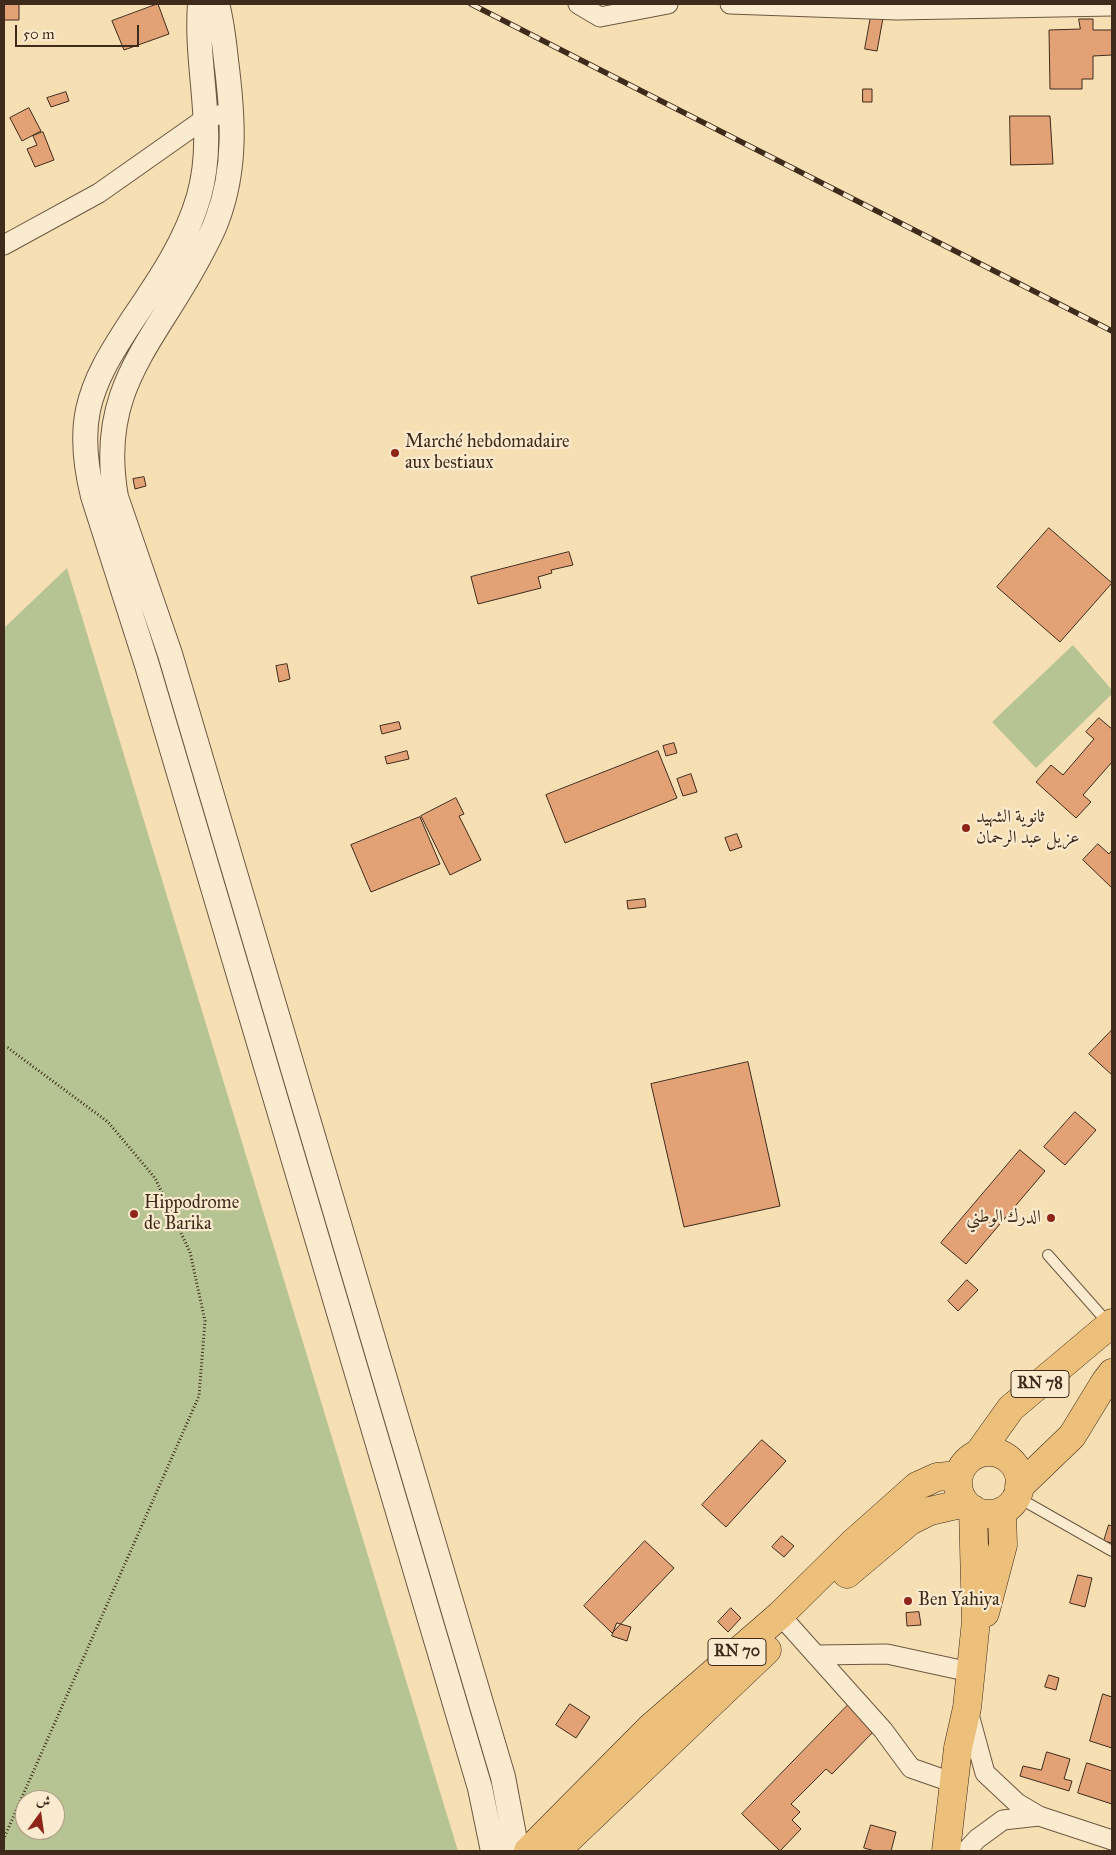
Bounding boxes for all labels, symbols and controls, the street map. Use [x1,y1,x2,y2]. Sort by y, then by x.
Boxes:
scale bar [18,15,141,47]
text: 50 m [23,25,55,43]
place label: Marché hebdomadaire aux bestiaux [405,432,570,474]
marker: Marché hebdomadaire aux bestiaux [389,447,401,459]
place label: ثانوية الشهيد عزيل عبد الرحمان [976,807,1080,850]
marker: ثانوية الشهيد عزيل عبد الرحمان [960,822,972,834]
place label: Hippodrome de Barika [144,1193,239,1236]
place label: الدرك الوطني [966,1207,1041,1229]
marker: Hippodrome de Barika [128,1208,140,1220]
marker: الدرك الوطني [1045,1212,1057,1224]
road number: RN 78 [1011,1370,1069,1398]
place label: Ben Yahiya [918,1590,1000,1612]
marker: Ben Yahiya [902,1595,914,1607]
road number: RN 70 [708,1638,766,1665]
north arrow [15,1790,65,1840]
text: ش [35,1791,52,1811]

